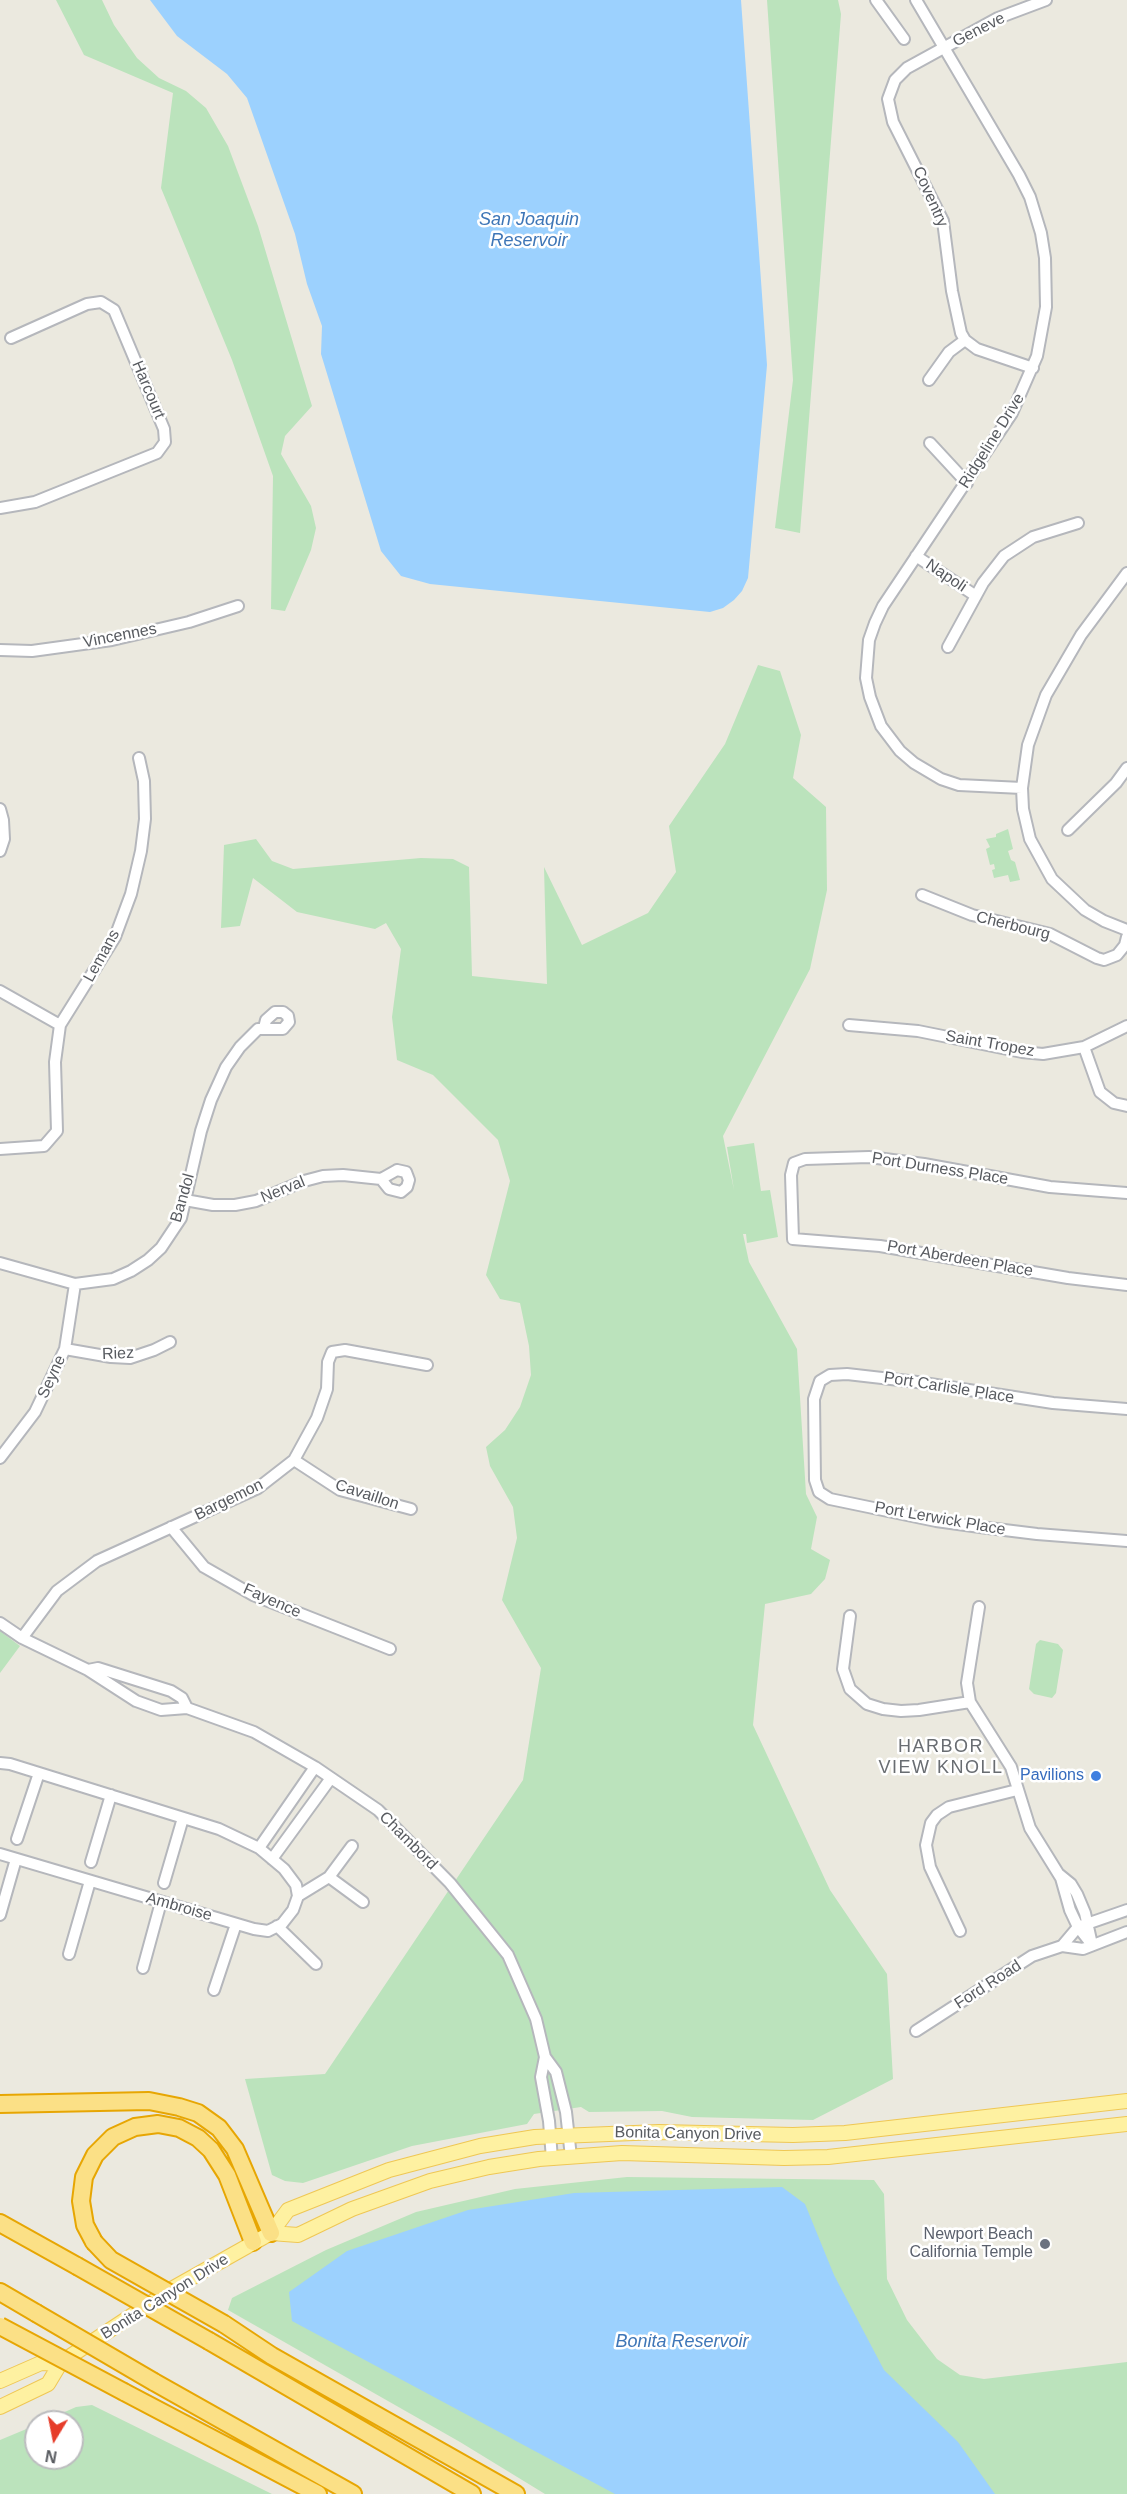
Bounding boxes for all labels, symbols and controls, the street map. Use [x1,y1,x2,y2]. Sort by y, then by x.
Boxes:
street label: Geneve [950,9,1008,51]
street label: Coventry [908,164,952,230]
water label: San Joaquin Reservoir [479,209,579,252]
street label: Harcourt [127,358,169,422]
street label: Ridgeline Drive [955,390,1029,492]
street label: Napoli [922,555,970,597]
street label: Vincennes [82,619,158,653]
street label: Cherbourg [974,908,1052,944]
street label: Lemans [80,926,124,986]
street label: Saint Tropez [944,1027,1036,1061]
street label: Port Durness Place [870,1149,1010,1189]
street label: Bandol [167,1171,199,1225]
street label: Nerval [258,1172,308,1208]
street label: Port Aberdeen Place [886,1237,1034,1281]
street label: Riez [102,1344,134,1364]
street label: Seyne [34,1352,70,1402]
street label: Port Carlisle Place [883,1368,1015,1408]
street label: Bargemon [192,1475,266,1525]
street label: Cavaillon [333,1476,401,1514]
street label: Port Lerwick Place [873,1498,1007,1540]
street label: Fayence [240,1580,304,1622]
district label: HARBOR VIEW KNOLL [878,1736,1004,1778]
place label: Pavilions [1020,1766,1084,1786]
marker: Pavilions [1089,1769,1103,1783]
street label: Chambord [375,1808,441,1874]
street label: Ambroise [144,1888,214,1926]
street label: Ford Road [951,1956,1025,2014]
street label: Bonita Canyon Drive [614,2123,762,2145]
place label: Newport Beach California Temple [909,2225,1033,2263]
marker: Newport Beach California Temple [1038,2237,1052,2251]
street label: Bonita Canyon Drive [98,2250,232,2344]
water label: Bonita Reservoir [615,2331,749,2353]
north arrow [24,2410,84,2470]
text: N [44,2447,58,2466]

